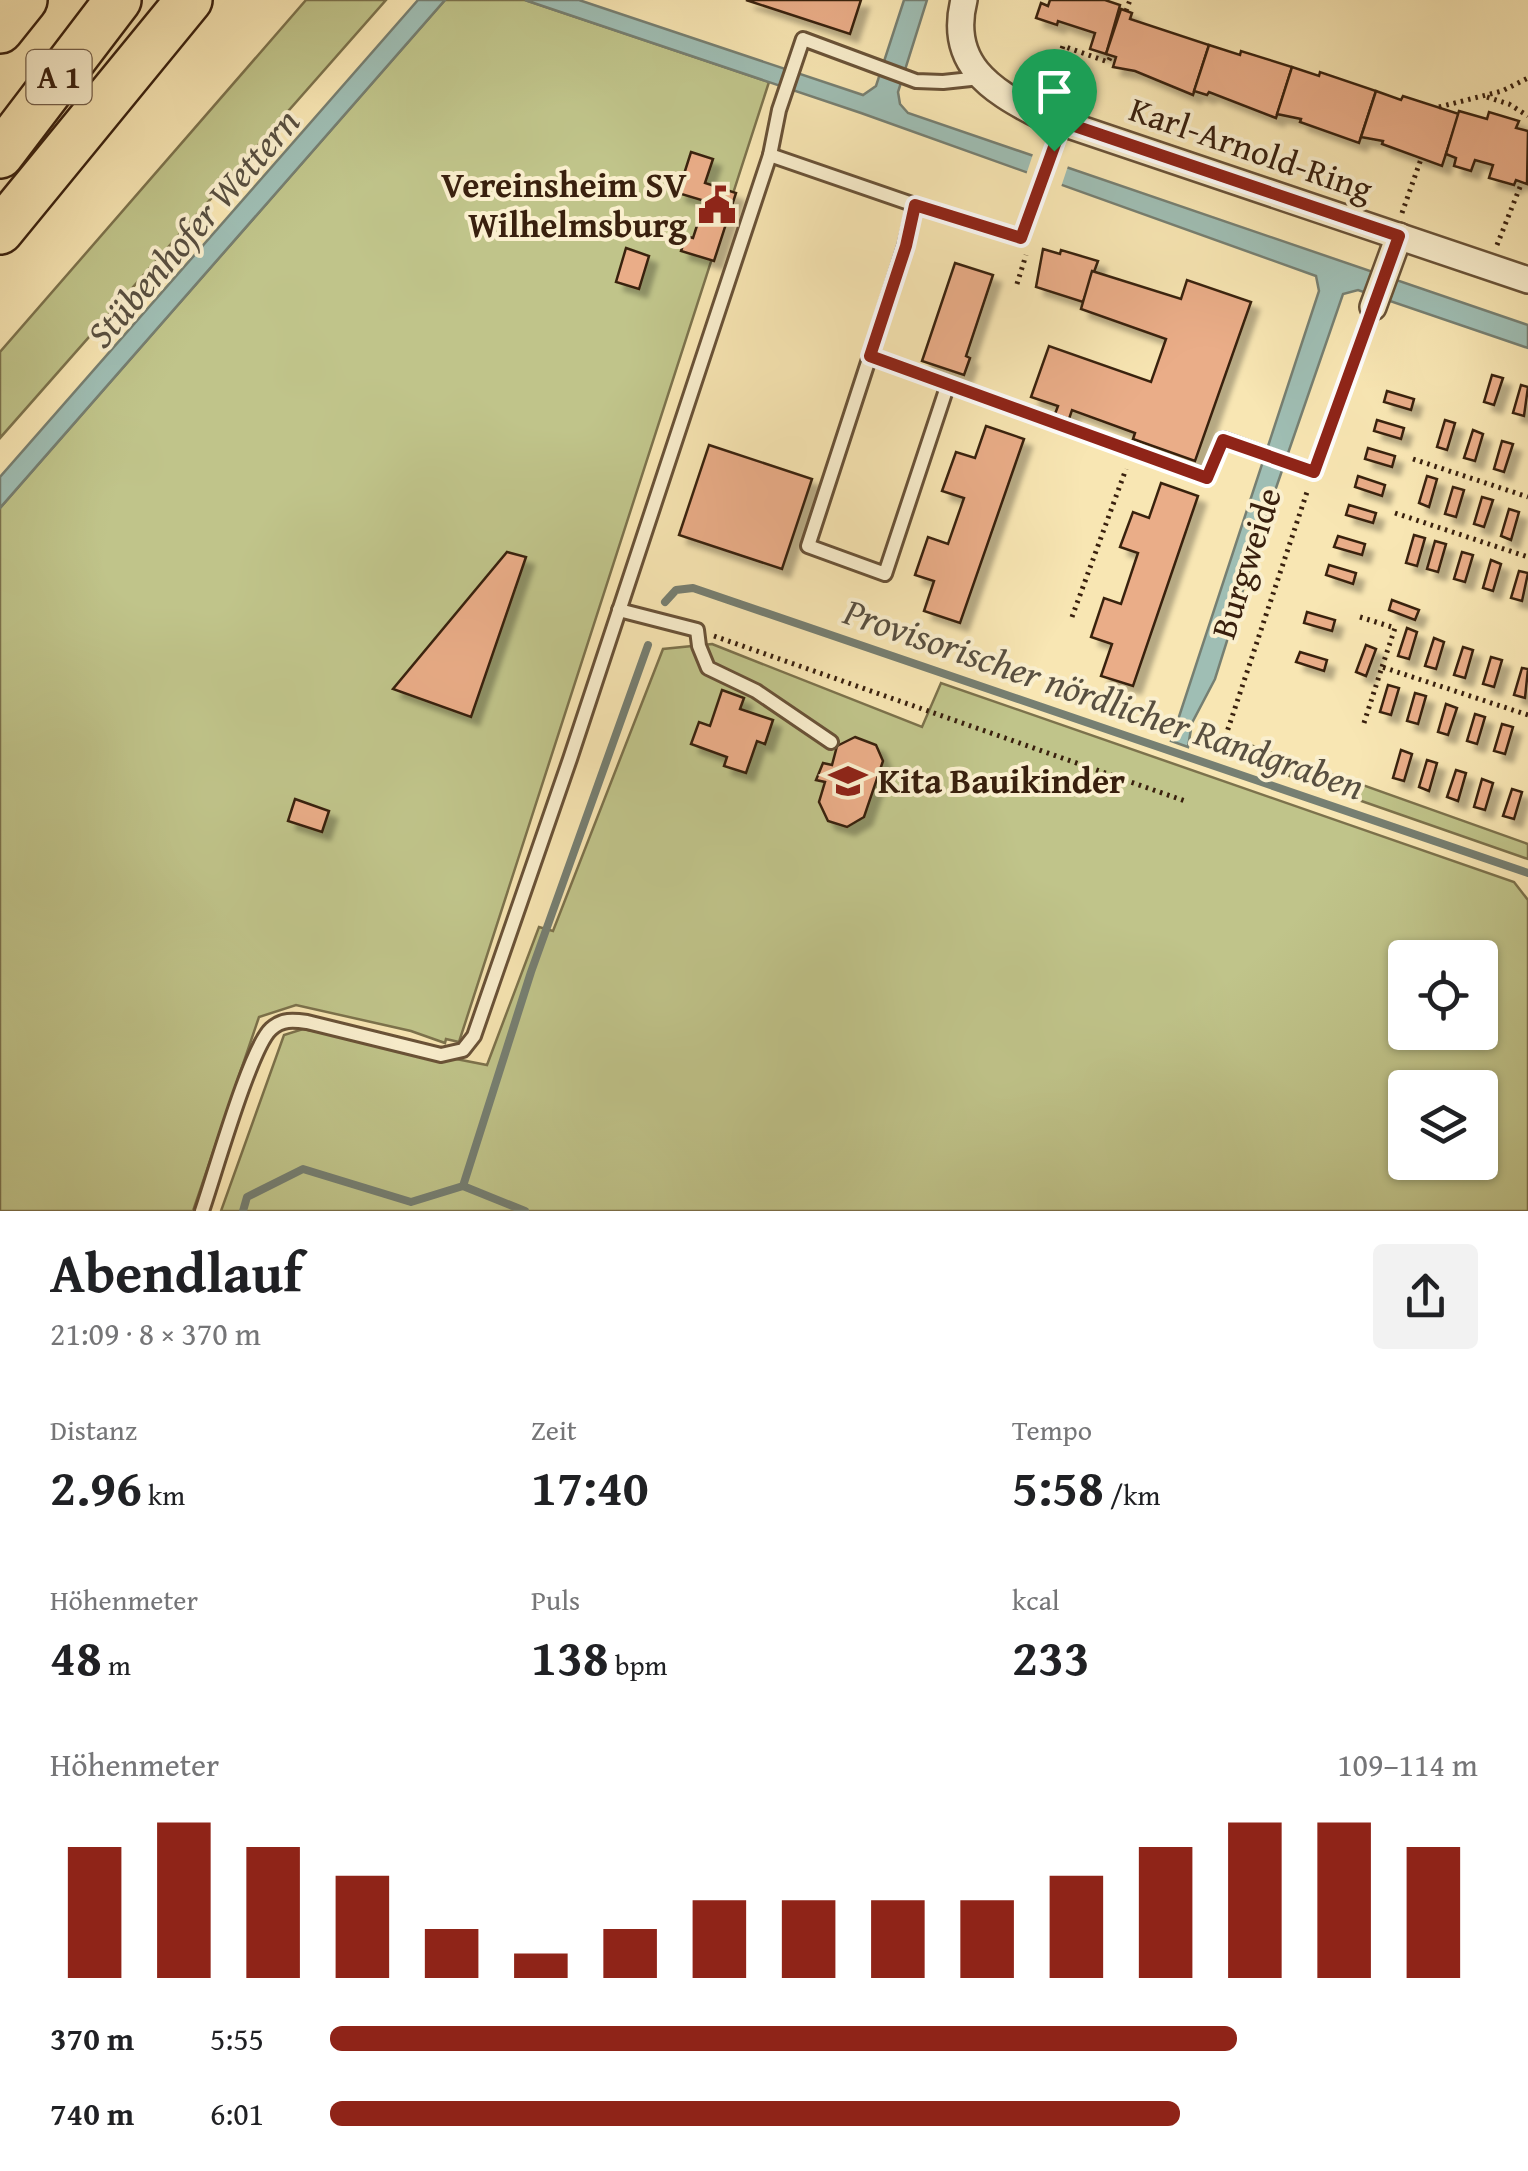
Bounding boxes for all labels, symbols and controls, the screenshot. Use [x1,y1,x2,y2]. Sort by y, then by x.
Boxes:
pin [1012,49,1097,152]
road number: A 1 [27,50,92,104]
icon: arrive [1027,64,1082,119]
street label: Karl-Arnold-Ring [1123,83,1380,214]
water label: Stübenhofer Wettern [72,95,312,359]
place label: Vereinsheim SV Wilhelmsburg [441,159,688,250]
public building icon: Vereinsheim SV Wilhelmsburg [696,184,738,226]
street label: Burgweide [1197,481,1294,645]
water label: Provisorischer nördlicher Randgraben [836,582,1372,814]
place label: Kita Bauikinder [878,755,1125,806]
school or university icon: Kita Bauikinder [827,760,869,802]
map controls [1388,940,1498,1180]
button: locate [1388,940,1498,1050]
button: layers [1388,1070,1498,1180]
text: Abendlauf [50,1232,302,1312]
button: share [1373,1244,1478,1349]
text: 21:09 · 8 × 370 m [50,1310,261,1357]
text: Distanz [50,1409,137,1450]
text: Zeit [531,1409,577,1450]
text: Tempo [1012,1409,1092,1450]
text: 2.96 [50,1450,142,1523]
text: 17:40 [531,1450,649,1523]
text: 5:58 [1012,1450,1104,1523]
text: km [142,1474,185,1515]
text: /km [1104,1474,1160,1515]
text: Höhenmeter [50,1579,198,1620]
text: Puls [531,1579,580,1620]
text: kcal [1012,1579,1060,1620]
text: 48 [50,1620,102,1693]
text: 138 [531,1620,609,1693]
text: 233 [1012,1620,1090,1693]
text: m [102,1644,131,1685]
text: bpm [609,1644,667,1685]
text: Höhenmeter [50,1741,219,1788]
text: 109–114 m [1337,1741,1478,1788]
text: 370 m [50,2015,134,2062]
text: 5:55 [210,2015,264,2062]
text: 740 m [50,2090,134,2137]
text: 6:01 [210,2090,264,2137]

